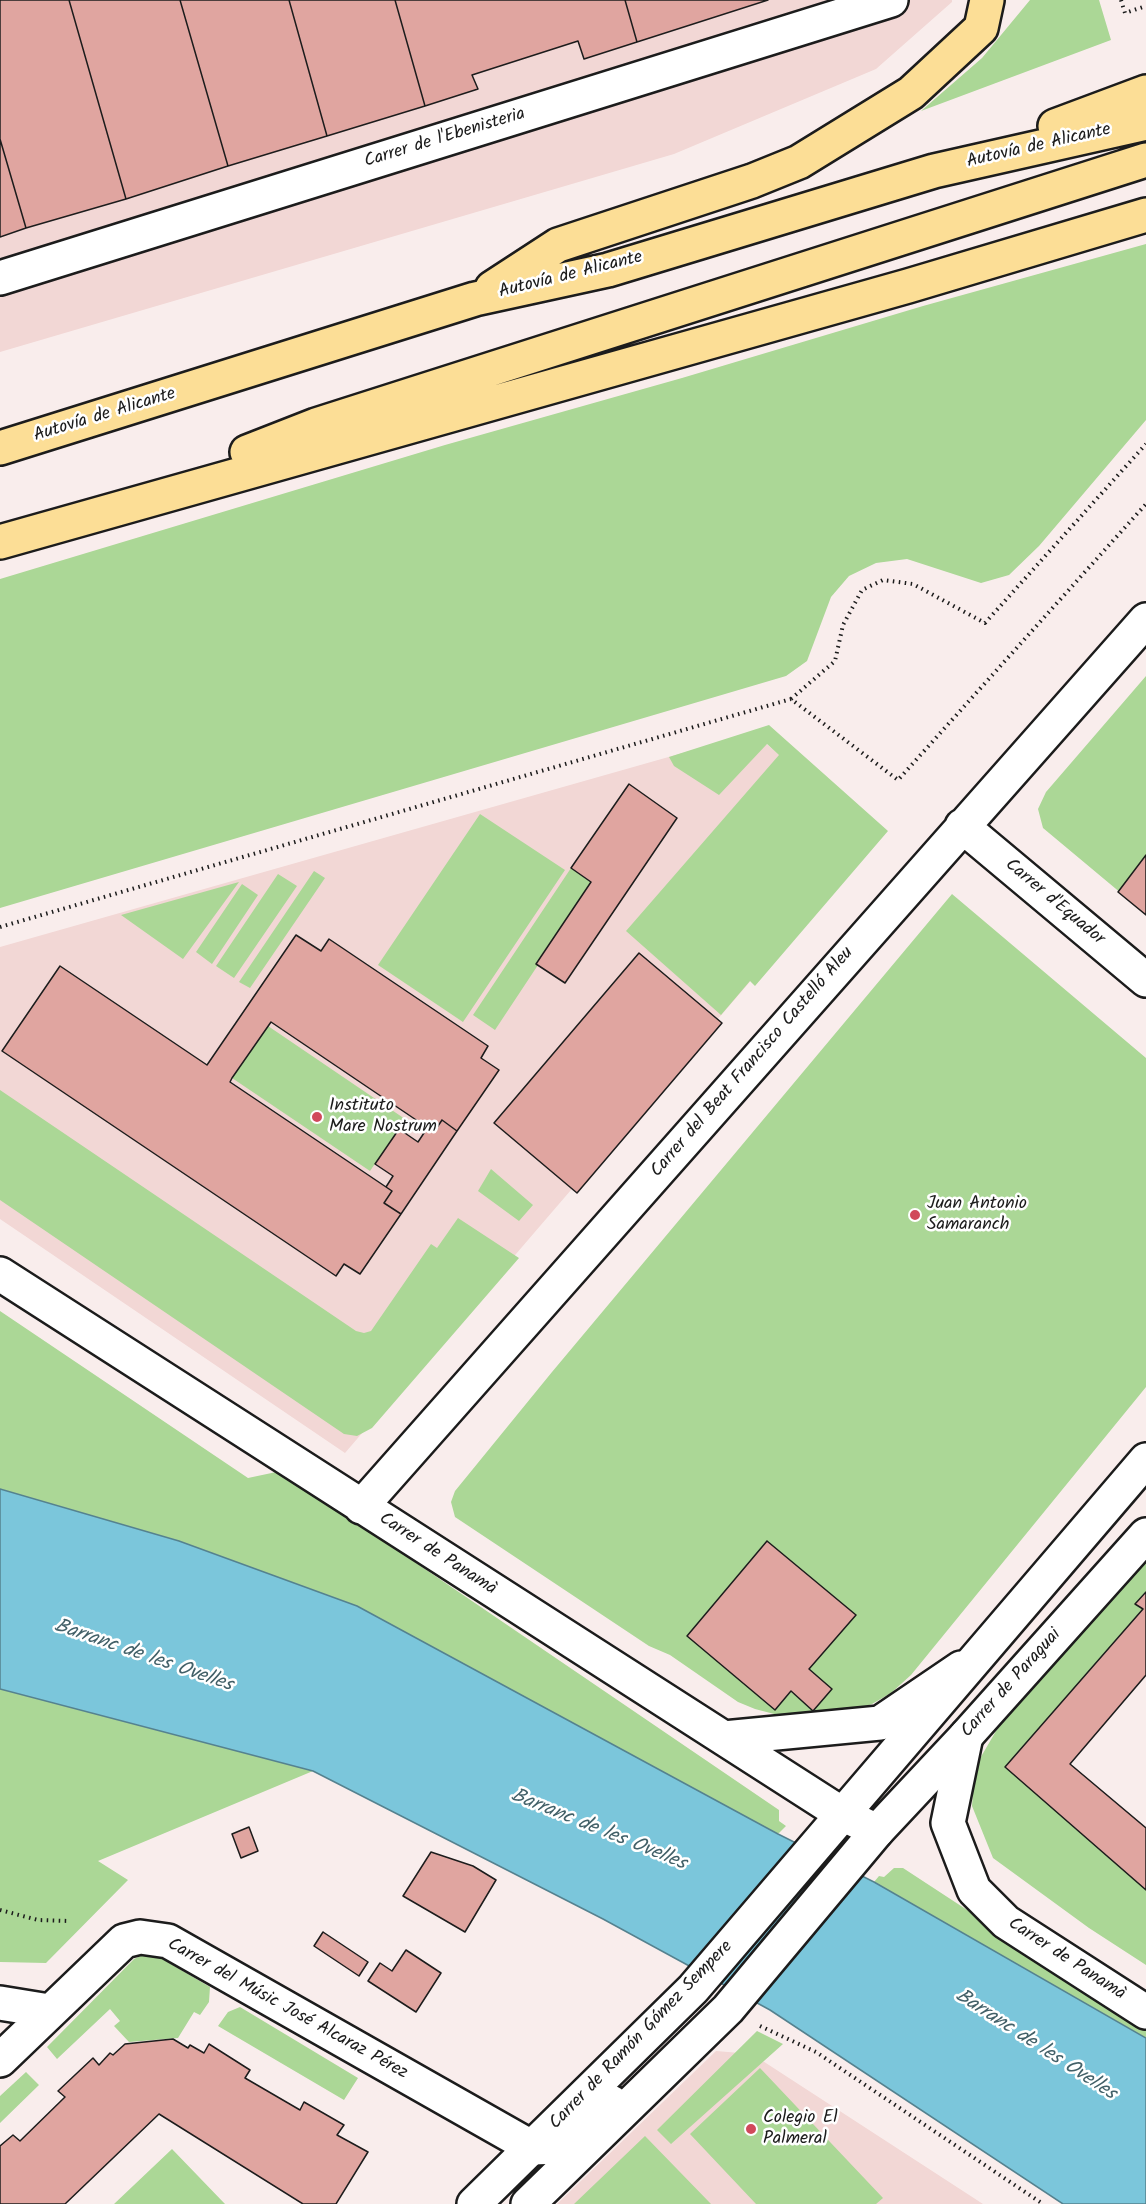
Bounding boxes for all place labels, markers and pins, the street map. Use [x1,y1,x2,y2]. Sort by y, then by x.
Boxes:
place label: Instituto Mare Nostrum [329,1096,437,1138]
marker: Instituto Mare Nostrum [310,1110,324,1124]
place label: Juan Antonio Samaranch [927,1194,1027,1236]
marker: Juan Antonio Samaranch [908,1208,922,1222]
place label: Colegio El Palmeral [763,2108,838,2150]
marker: Colegio El Palmeral [744,2122,758,2136]

